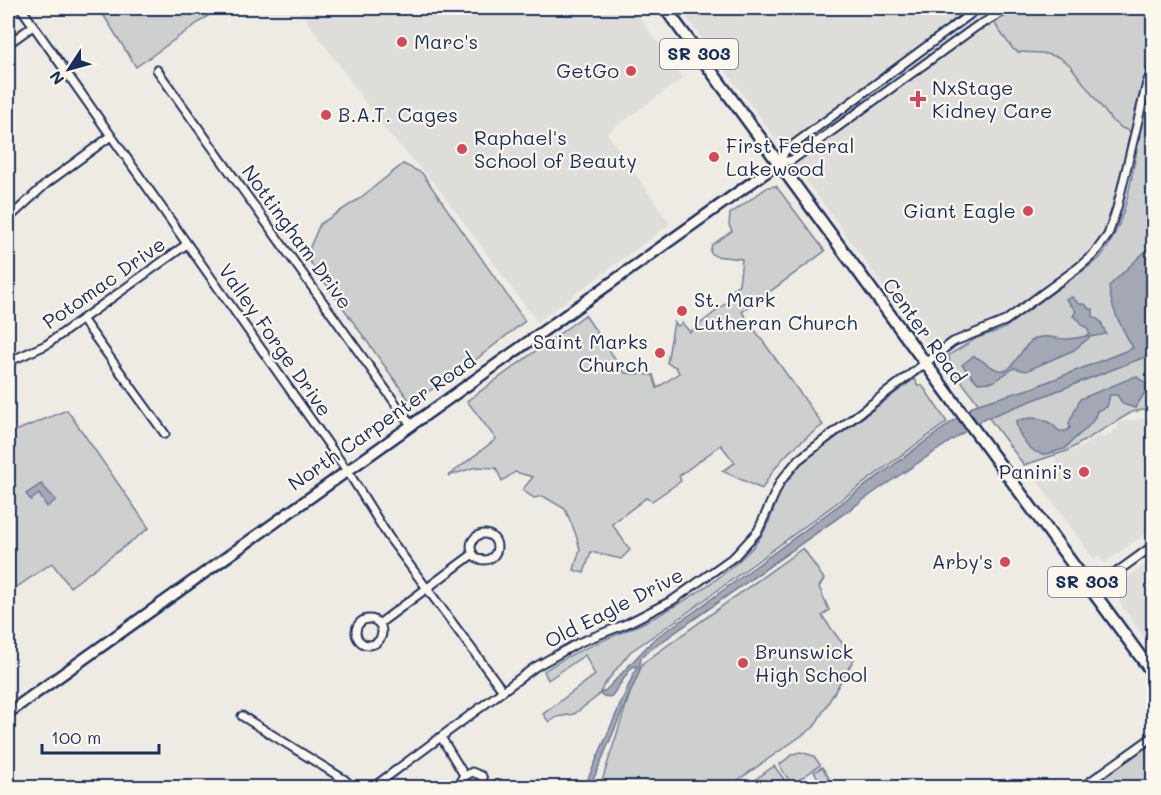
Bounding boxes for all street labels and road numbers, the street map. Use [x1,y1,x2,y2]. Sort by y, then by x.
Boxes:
road number: SR 303 [660,39,738,69]
street label: Nottingham Drive [237,159,359,314]
street label: Potomac Drive [37,230,170,334]
street label: Valley Forge Drive [213,258,338,421]
street label: Center Road [878,272,972,389]
street label: North Carpenter Road [283,347,480,496]
street label: Old Eagle Drive [540,561,687,653]
road number: SR 303 [1048,567,1126,597]

